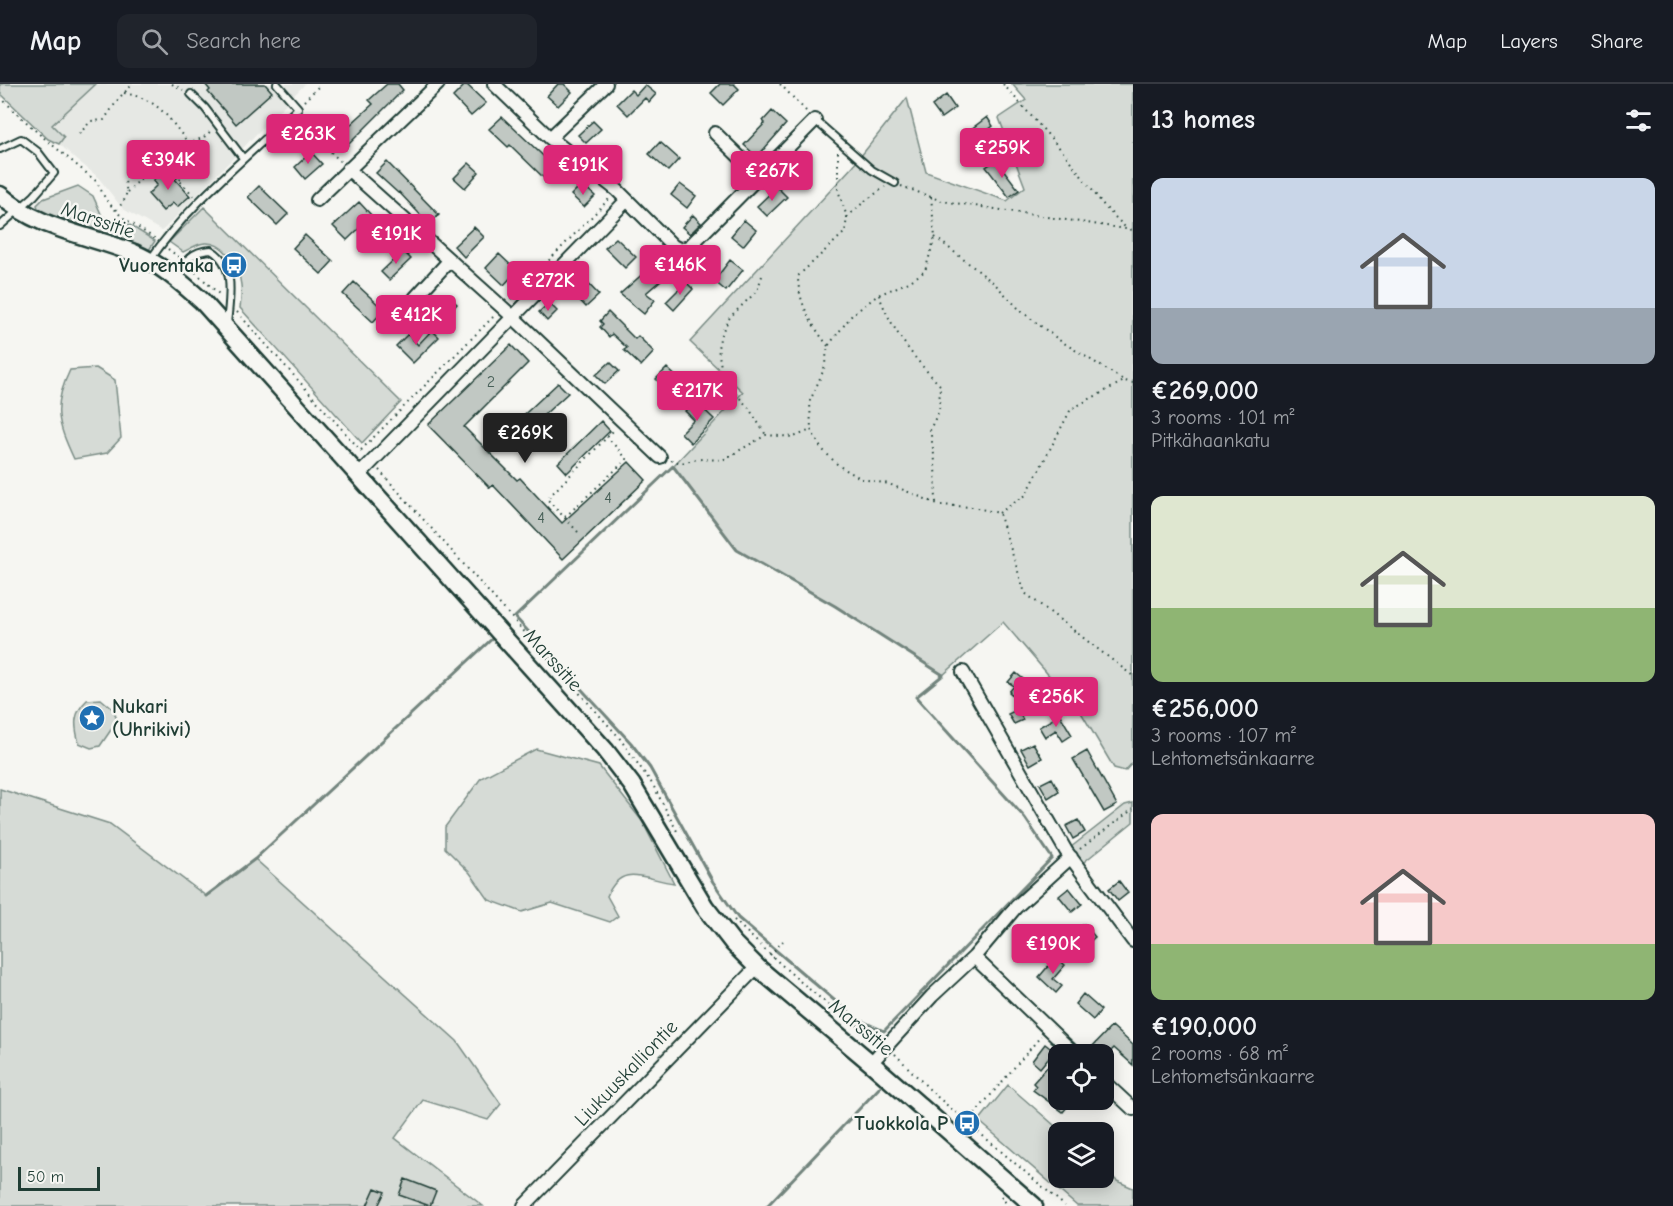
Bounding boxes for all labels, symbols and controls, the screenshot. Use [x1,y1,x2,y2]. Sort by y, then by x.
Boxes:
search box [117,14,537,68]
text: Map [30,25,81,57]
icon: search [138,25,171,58]
text: Search here [186,28,301,54]
text: Map [1428,29,1467,53]
text: Layers [1500,29,1558,53]
text: Share [1591,29,1643,53]
icon: filters [1622,104,1655,137]
text: 13 homes [1151,105,1255,135]
pin: €263K [266,114,350,165]
text: €263K [280,122,336,145]
pin: €259K [960,128,1044,179]
text: €259K [974,136,1030,159]
pin: €394K [126,140,210,191]
pin: €191K [541,145,625,196]
text: €394K [141,148,195,171]
pin: €267K [730,151,814,202]
text: €191K [557,153,609,176]
text: €267K [745,159,799,182]
street label: Marssitie [58,197,138,243]
pin: €191K [354,214,438,265]
icon: home [1349,217,1457,325]
text: €191K [370,222,422,245]
pin: €146K [638,245,722,296]
bus stop icon: Vuorentaka [219,250,249,280]
text: €146K [654,253,706,276]
place label: Vuorentaka [119,254,214,277]
pin: €272K [506,261,590,312]
text: €272K [521,269,575,292]
pin: €412K [374,295,458,346]
text: €412K [390,303,442,326]
pin: €217K [655,371,739,422]
house number: 2 [487,373,495,391]
text: €269,000 [1151,376,1259,406]
text: €217K [671,379,723,402]
text: 3 rooms · 101 m² [1151,406,1295,429]
pin: €269K [483,413,567,464]
text: €269K [497,421,553,444]
text: Pitkähaankatu [1151,429,1270,452]
house number: 4 [604,489,612,507]
house number: 4 [537,509,545,527]
icon: home [1349,535,1457,643]
street label: Marssitie [519,624,587,696]
pin: €256K [1014,677,1098,728]
text: €256K [1028,685,1084,708]
text: €256,000 [1151,694,1259,724]
place label: Nukari (Uhrikivi) [112,695,191,741]
place icon: Nukari (Uhrikivi) [77,703,107,733]
text: 3 rooms · 107 m² [1151,724,1296,747]
text: Lehtometsänkaarre [1151,747,1314,770]
icon: home [1349,853,1457,961]
pin: €190K [1011,924,1095,975]
text: €190K [1026,932,1080,955]
street label: Marssitie [824,994,898,1060]
text: €190,000 [1151,1012,1257,1042]
street label: Liukuuskalliontie [570,1015,682,1131]
text: 2 rooms · 68 m² [1151,1042,1288,1065]
map controls [1048,1044,1114,1188]
button: locate [1048,1044,1114,1110]
text: Lehtometsänkaarre [1151,1065,1314,1088]
bus stop icon: Tuokkola P [952,1108,982,1138]
place label: Tuokkola P [854,1112,948,1135]
button: layers [1048,1122,1114,1188]
scale bar [18,1164,100,1192]
text: 50 m [27,1168,64,1186]

